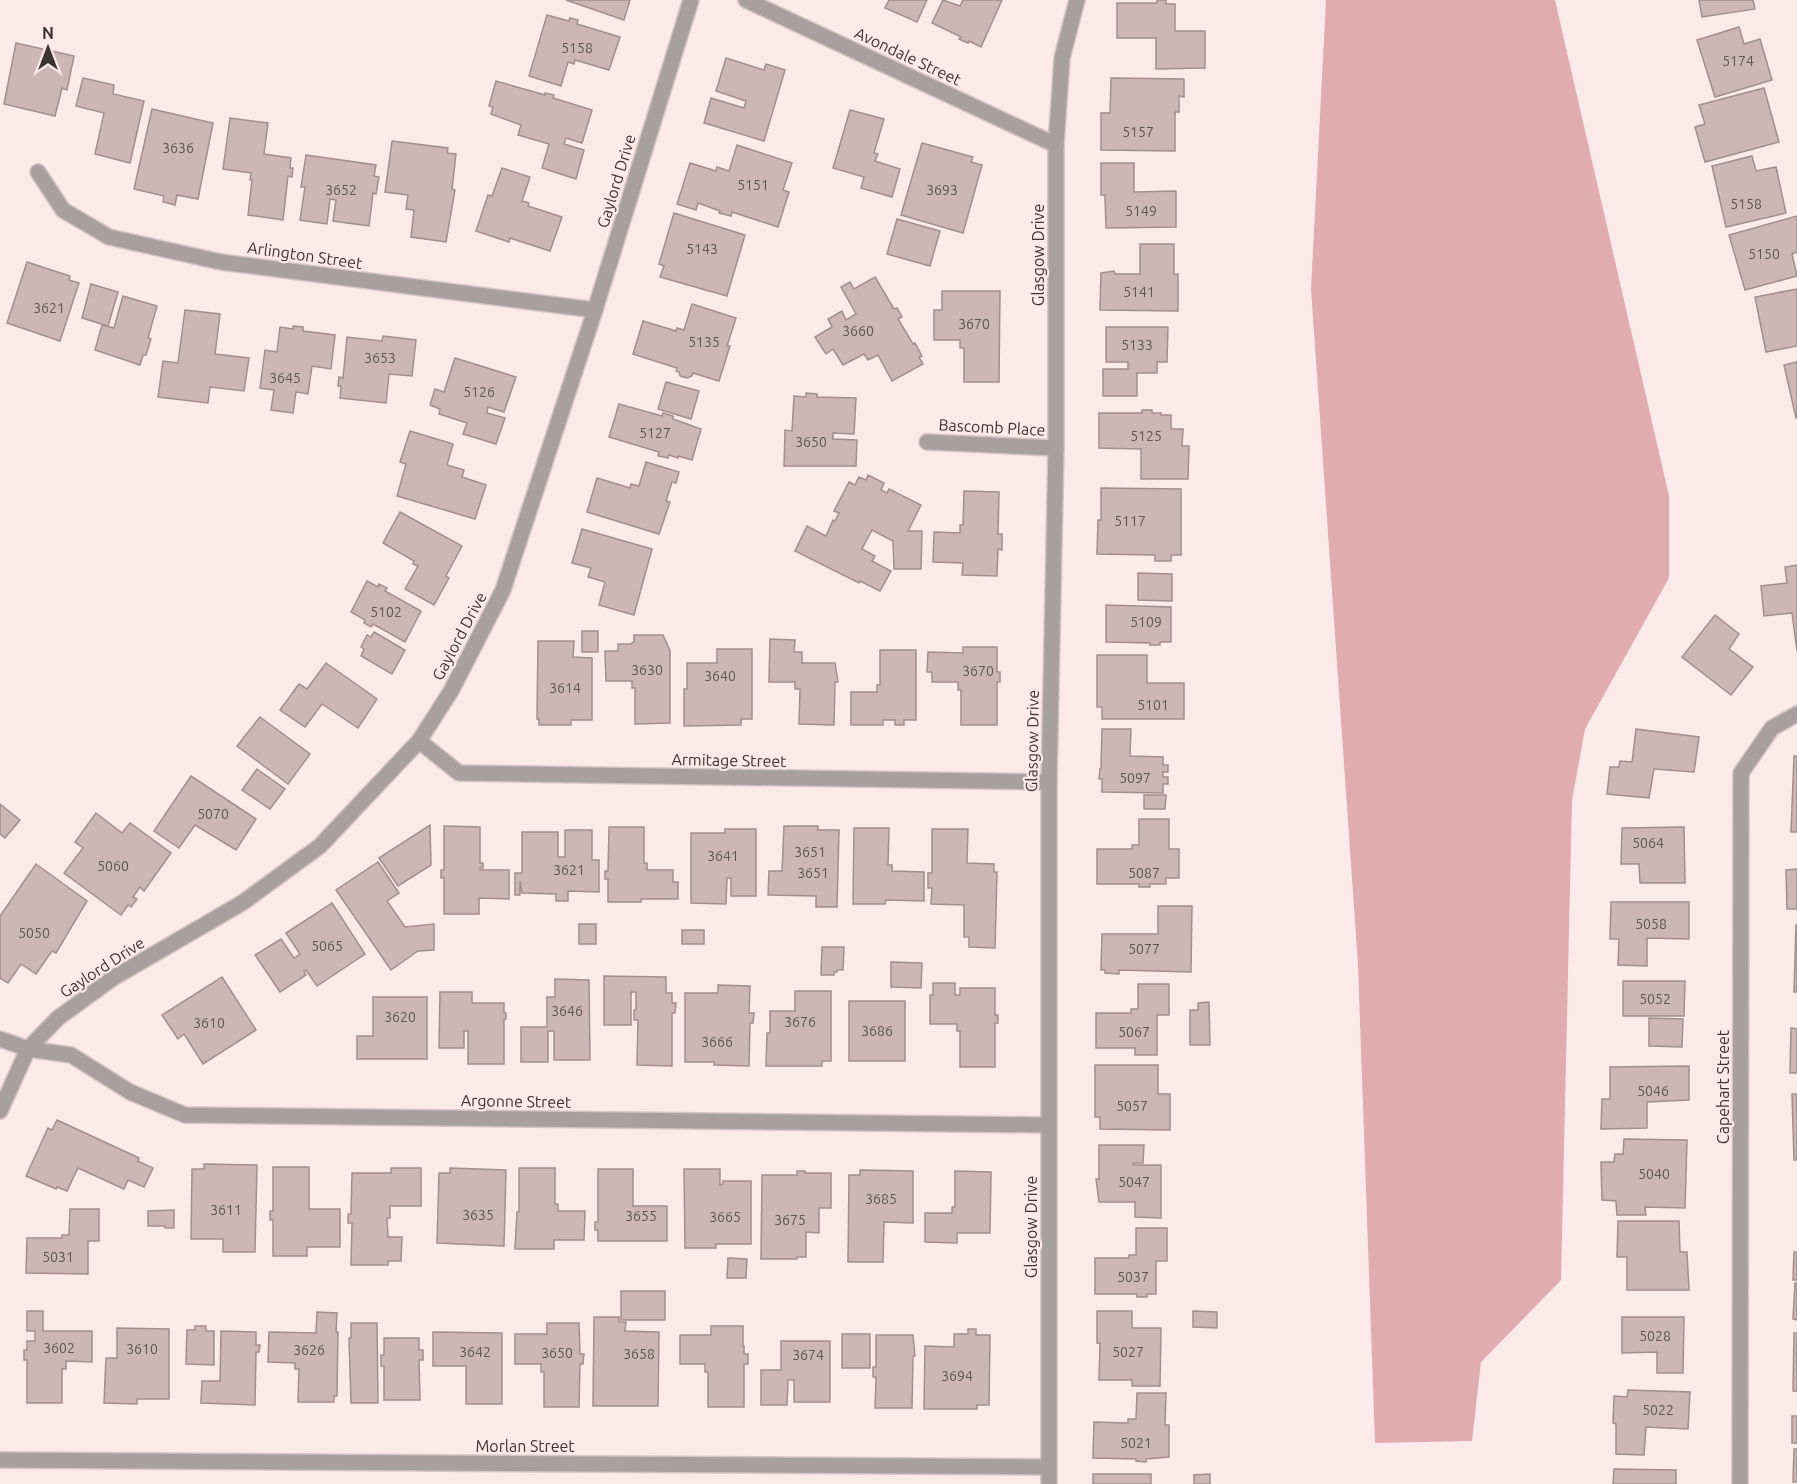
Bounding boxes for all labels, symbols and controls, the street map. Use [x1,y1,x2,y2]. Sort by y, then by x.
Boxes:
north arrow [18,18,78,78]
street label: Avondale Street [852,23,965,89]
text: N [42,24,54,42]
house number: 5158 [561,40,593,56]
house number: 5174 [1722,53,1754,69]
house number: 5157 [1122,124,1154,140]
street label: Gaylord Drive [593,132,639,230]
house number: 3636 [162,140,194,156]
house number: 5151 [737,177,769,193]
house number: 3652 [325,182,357,198]
house number: 3693 [926,182,958,198]
house number: 5158 [1730,196,1762,212]
house number: 5149 [1125,203,1157,219]
street label: Glasgow Drive [1029,204,1047,306]
street label: Arlington Street [246,238,364,272]
house number: 5143 [686,241,718,257]
house number: 5150 [1748,246,1780,262]
house number: 5141 [1123,284,1155,300]
house number: 3621 [33,300,65,316]
house number: 3670 [958,316,990,332]
house number: 3660 [842,323,874,339]
house number: 5135 [688,334,720,350]
house number: 5133 [1121,337,1153,353]
house number: 3653 [364,350,396,366]
house number: 3645 [269,370,301,386]
house number: 5126 [463,384,495,400]
street label: Bascomb Place [938,415,1046,439]
house number: 5127 [639,425,671,441]
house number: 5125 [1130,428,1162,444]
house number: 3650 [795,434,827,450]
house number: 5117 [1114,513,1146,529]
street label: Gaylord Drive [428,589,490,683]
house number: 5102 [370,604,402,620]
house number: 5109 [1130,614,1162,630]
house number: 3630 [631,662,663,678]
house number: 3670 [962,663,994,679]
house number: 3640 [704,668,736,684]
house number: 3614 [549,680,581,696]
street label: Glasgow Drive [1022,690,1042,792]
house number: 5101 [1137,697,1169,713]
street label: Armitage Street [671,750,787,770]
house number: 5097 [1119,770,1151,786]
house number: 5070 [197,806,229,822]
house number: 5064 [1632,835,1664,851]
house number: 3651 [794,844,826,860]
house number: 3641 [707,848,739,864]
house number: 5060 [97,858,129,874]
house number: 3621 [553,862,585,878]
house number: 3651 [797,865,829,881]
house number: 5087 [1128,865,1160,881]
house number: 5058 [1635,916,1667,932]
house number: 5050 [18,925,50,941]
street label: Gaylord Drive [56,933,148,1001]
house number: 5065 [311,938,343,954]
house number: 5077 [1128,941,1160,957]
house number: 5052 [1639,991,1671,1007]
house number: 3646 [551,1003,583,1019]
house number: 3620 [384,1009,416,1025]
house number: 3676 [784,1014,816,1030]
house number: 3610 [193,1015,225,1031]
house number: 3686 [861,1023,893,1039]
house number: 5067 [1118,1024,1150,1040]
street label: Capehart Street [1714,1029,1732,1144]
house number: 3666 [701,1034,733,1050]
house number: 5046 [1637,1083,1669,1099]
street label: Argonne Street [461,1091,572,1111]
house number: 5057 [1116,1098,1148,1114]
house number: 5040 [1638,1166,1670,1182]
house number: 5047 [1118,1174,1150,1190]
street label: Glasgow Drive [1022,1176,1040,1278]
house number: 3685 [865,1191,897,1207]
house number: 3611 [210,1202,242,1218]
house number: 3635 [462,1207,494,1223]
house number: 3655 [625,1208,657,1224]
house number: 3665 [709,1209,741,1225]
house number: 3675 [774,1212,806,1228]
house number: 5031 [42,1249,74,1265]
house number: 5037 [1117,1269,1149,1285]
house number: 5028 [1639,1328,1671,1344]
house number: 3602 [43,1340,75,1356]
house number: 3610 [126,1341,158,1357]
house number: 3626 [293,1342,325,1358]
house number: 3642 [459,1344,491,1360]
house number: 5027 [1112,1344,1144,1360]
house number: 3650 [541,1345,573,1361]
house number: 3658 [623,1346,655,1362]
house number: 3674 [792,1347,824,1363]
house number: 3694 [941,1368,973,1384]
house number: 5022 [1642,1402,1674,1418]
house number: 5021 [1120,1435,1152,1451]
street label: Morlan Street [475,1437,575,1455]

